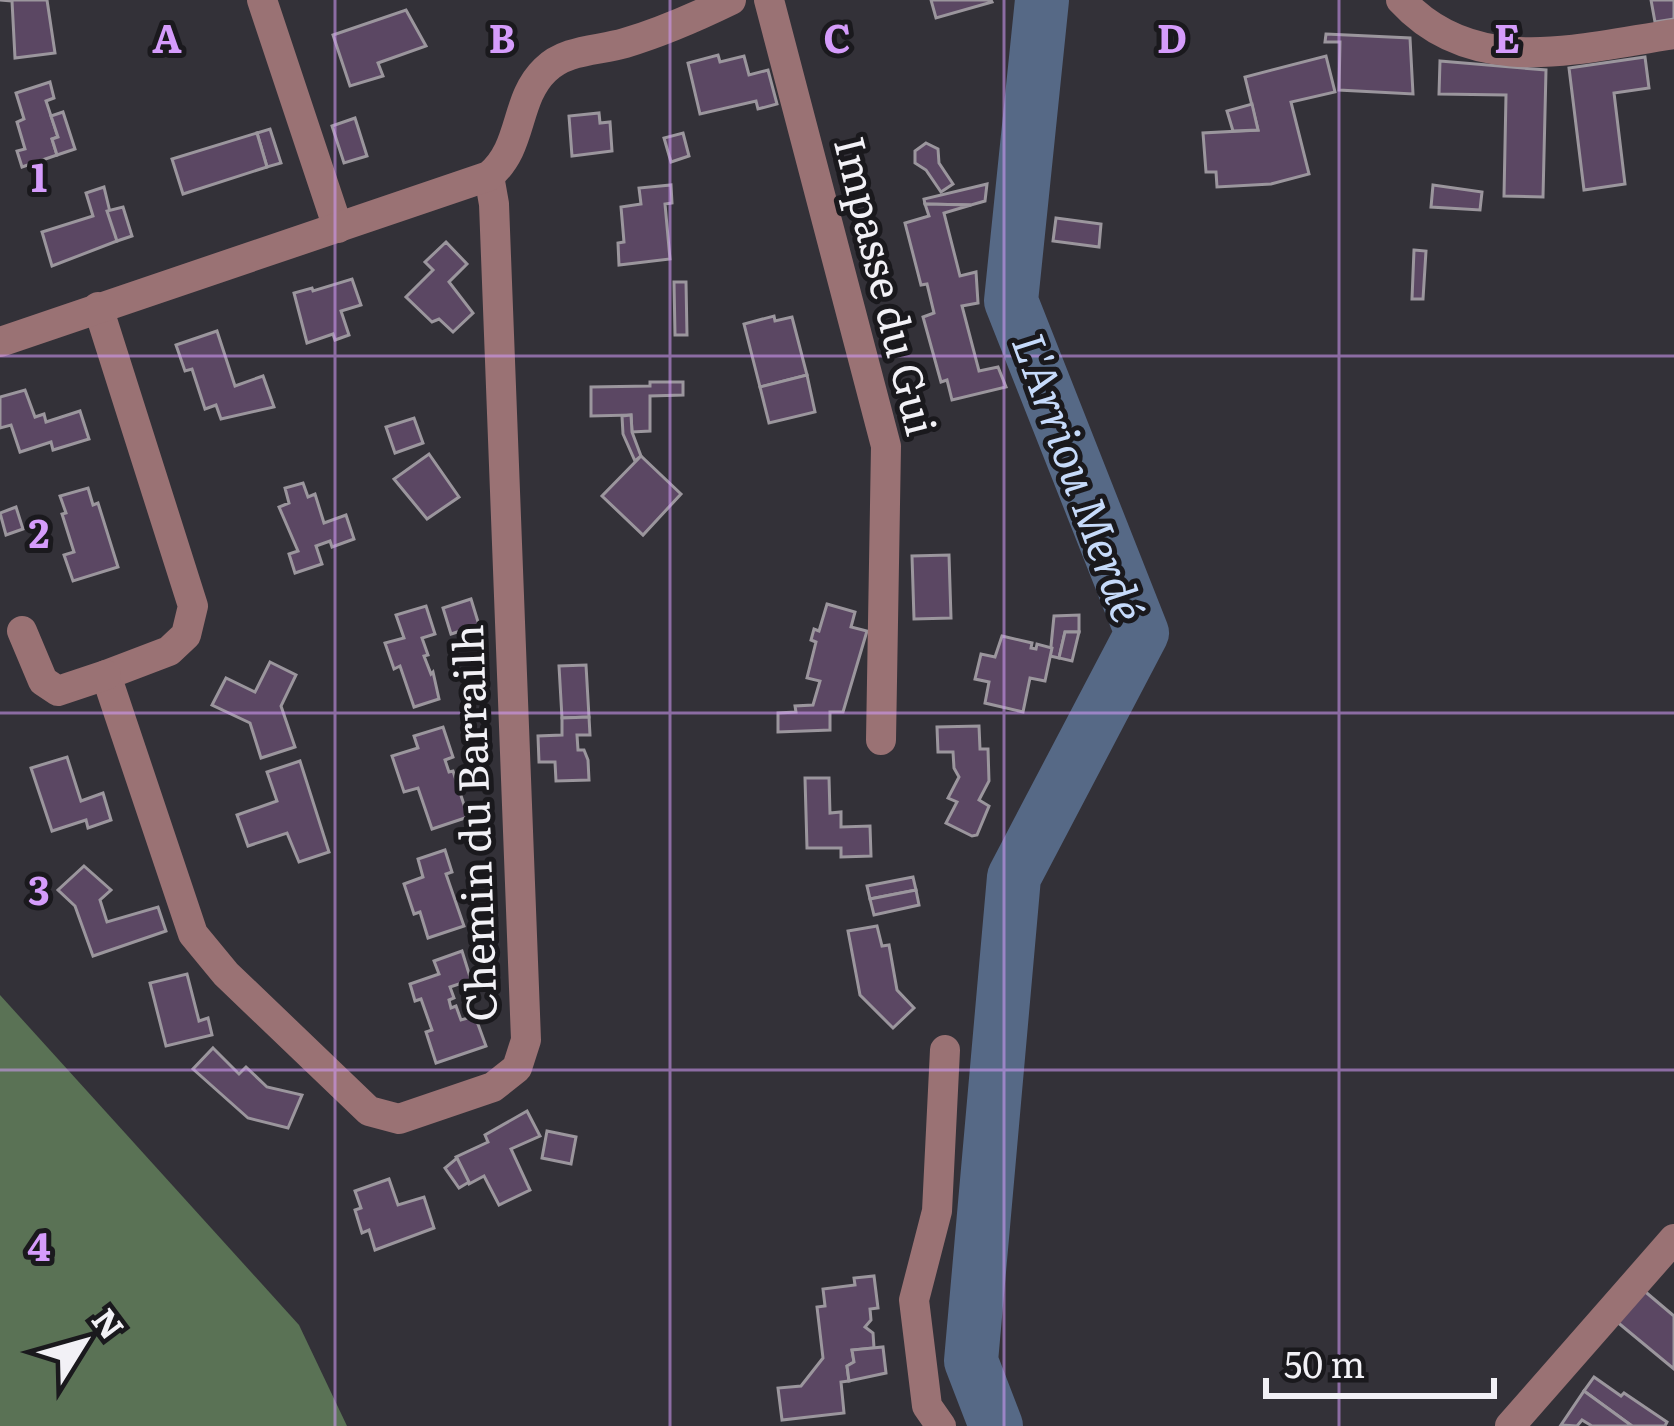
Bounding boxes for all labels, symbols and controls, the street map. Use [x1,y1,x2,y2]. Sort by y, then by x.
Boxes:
text: A [152,7,182,65]
text: B [489,7,515,65]
text: C [823,7,851,65]
text: D [1157,7,1187,65]
text: E [1494,7,1520,65]
street label: Impasse du Gui [821,129,955,441]
text: 1 [31,146,47,204]
water label: L'Arriou Merdé [998,323,1165,631]
text: 2 [29,502,49,560]
street label: Chemin du Barrailh [434,624,510,1023]
text: 3 [28,859,50,917]
text: 4 [27,1215,51,1273]
north arrow [24,1282,144,1402]
text: N [82,1297,138,1348]
scale bar [1266,1324,1494,1398]
text: 50 m [1284,1336,1365,1389]

